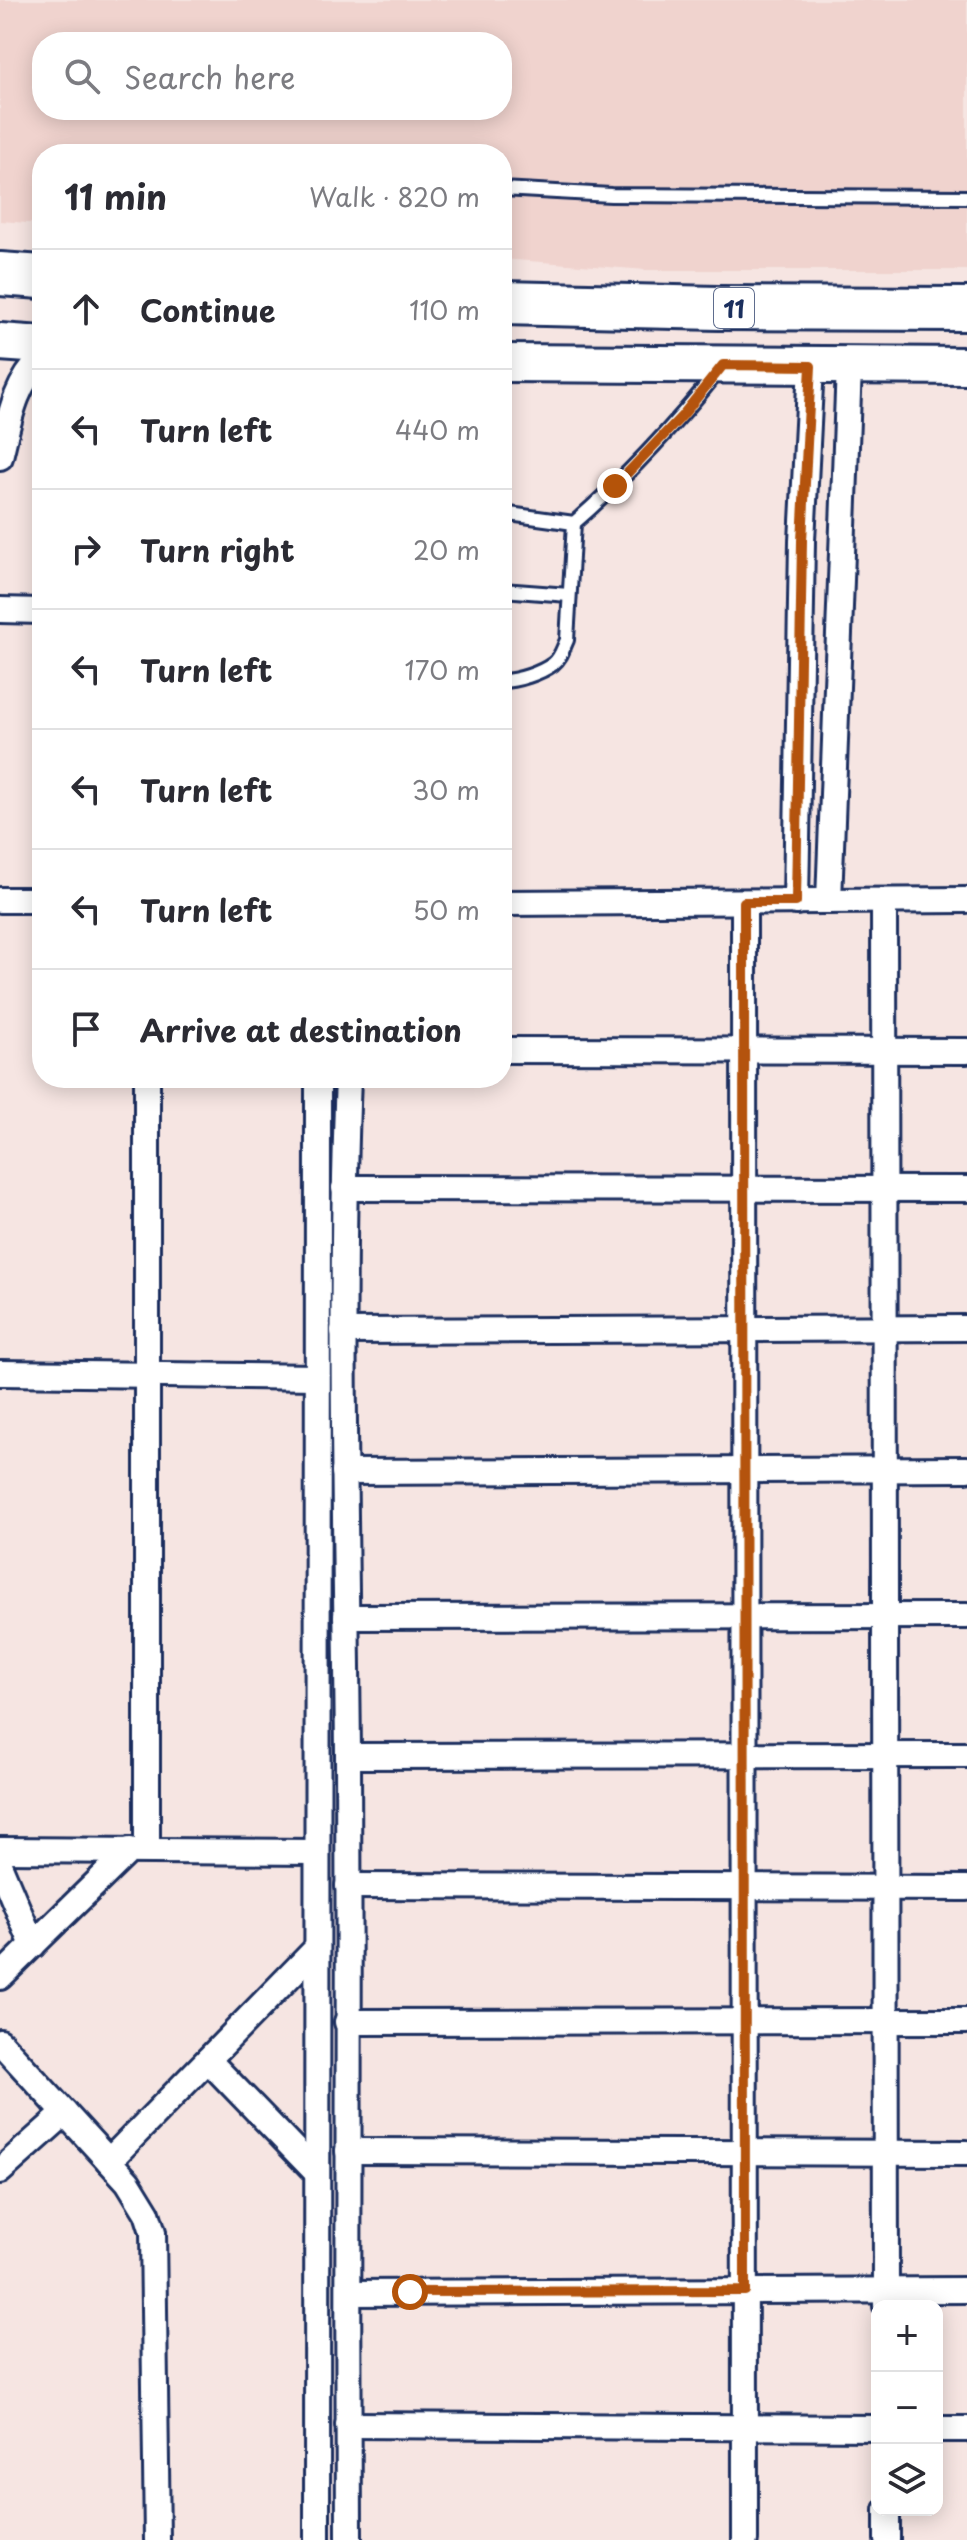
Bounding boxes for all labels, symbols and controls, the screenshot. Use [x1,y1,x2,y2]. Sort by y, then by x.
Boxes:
search box [32,32,512,120]
icon: search [60,54,104,98]
text: Search here [124,54,296,99]
text: 11 min [64,170,167,222]
text: Walk · 820 m [309,177,480,216]
icon: ahead [64,287,108,331]
text: Continue [140,287,275,332]
road number: 11 [714,288,754,328]
text: 110 m [409,290,480,329]
icon: left [64,407,108,451]
text: Turn left [140,407,272,452]
text: 440 m [395,410,480,449]
route end [597,468,633,504]
icon: right [64,527,108,571]
text: Turn right [140,527,295,572]
text: 20 m [413,530,480,569]
icon: left [64,647,108,691]
text: Turn left [140,647,272,692]
text: 170 m [405,650,480,689]
icon: left [64,767,108,811]
text: Turn left [140,767,272,812]
text: 30 m [412,770,480,809]
icon: left [64,887,108,931]
text: Turn left [140,887,272,932]
text: 50 m [413,890,480,929]
icon: arrive [64,1007,108,1051]
text: Arrive at destination [140,1007,462,1052]
route start [392,2274,428,2310]
map controls [871,2300,943,2516]
button: + [871,2300,943,2372]
button: − [871,2372,943,2444]
button: layers [871,2444,943,2516]

